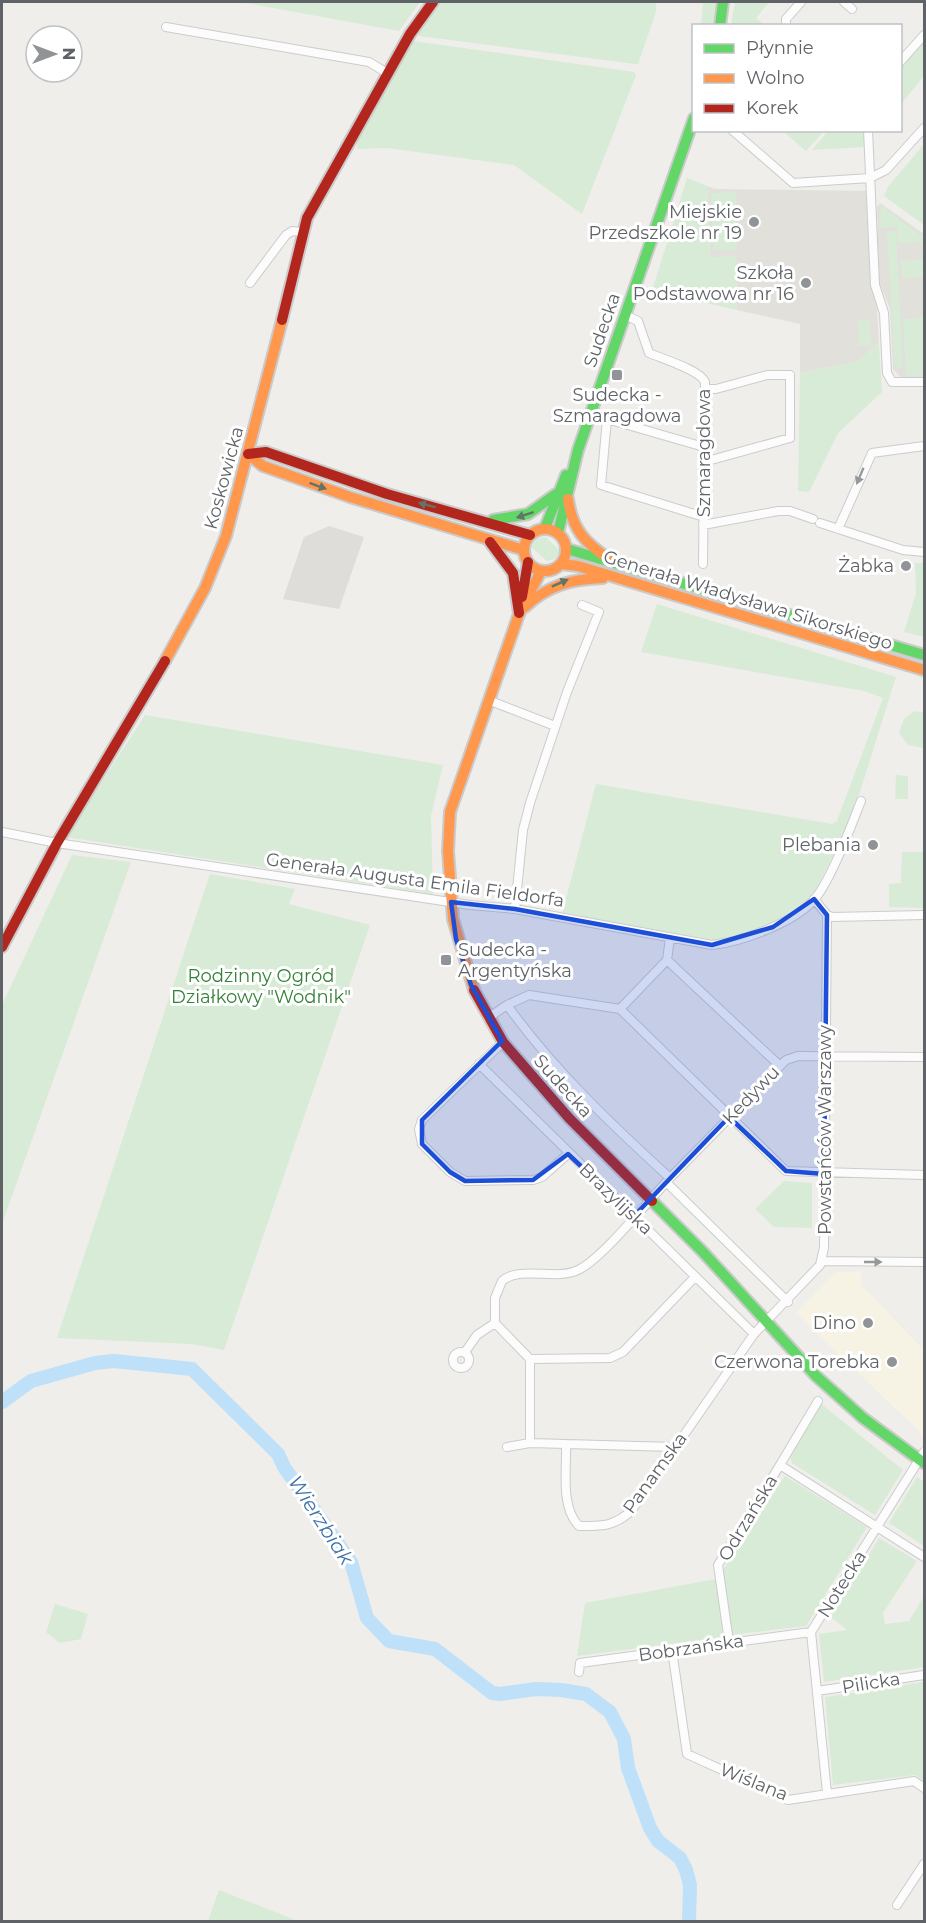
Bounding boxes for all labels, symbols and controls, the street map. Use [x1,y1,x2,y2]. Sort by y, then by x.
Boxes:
north arrow [24,24,84,84]
legend [692,24,902,132]
text: Płynnie [746,37,814,59]
text: N [59,48,78,60]
text: Wolno [746,67,805,89]
text: Korek [746,97,799,119]
place label: Miejskie Przedszkole nr 19 [589,201,742,244]
marker: Miejskie Przedszkole nr 19 [747,215,761,229]
place label: Szkoła Podstawowa nr 16 [633,262,794,305]
marker: Szkoła Podstawowa nr 16 [799,276,813,290]
street label: Sudecka [579,290,625,370]
marker: Sudecka - Szmaragdowa [610,368,624,382]
place label: Sudecka - Szmaragdowa [553,384,681,427]
street label: Szmaragdowa [693,389,715,517]
street label: Koskowicka [200,424,248,532]
one-way arrow [855,467,864,485]
one-way arrow [309,481,327,491]
one-way arrow [418,500,436,510]
one-way arrow [515,511,533,521]
street label: Generała Władysława Sikorskiego [601,545,895,655]
place label: Żabka [838,555,894,577]
marker: Żabka [899,559,913,573]
one-way arrow [551,578,569,587]
place label: Plebania [782,834,861,856]
marker: Plebania [866,838,880,852]
street label: Generała Augusta Emila Fieldorfa [264,848,566,912]
place label: Sudecka - Argentyńska [458,939,572,982]
marker: Sudecka - Argentyńska [439,953,453,967]
park label: Rodzinny Ogród Działkowy "Wodnik" [171,965,351,1008]
street label: Powstańców Warszawy [814,1025,836,1235]
street label: Sudecka [529,1050,597,1122]
street label: Kedywu [718,1061,784,1129]
street label: Brazylijska [575,1158,657,1240]
one-way arrow [864,1257,883,1267]
place label: Dino [813,1312,856,1334]
marker: Dino [861,1316,875,1330]
place label: Czerwona Torebka [714,1351,880,1373]
marker: Czerwona Torebka [885,1355,899,1369]
street label: Panamska [618,1428,692,1518]
water label: Wierzbiak [283,1471,359,1570]
street label: Odrzańska [714,1471,782,1565]
street label: Notecka [813,1546,871,1622]
street label: Bobrzańska [637,1630,745,1666]
street label: Pilicka [840,1668,902,1698]
street label: Wiślana [717,1758,791,1806]

